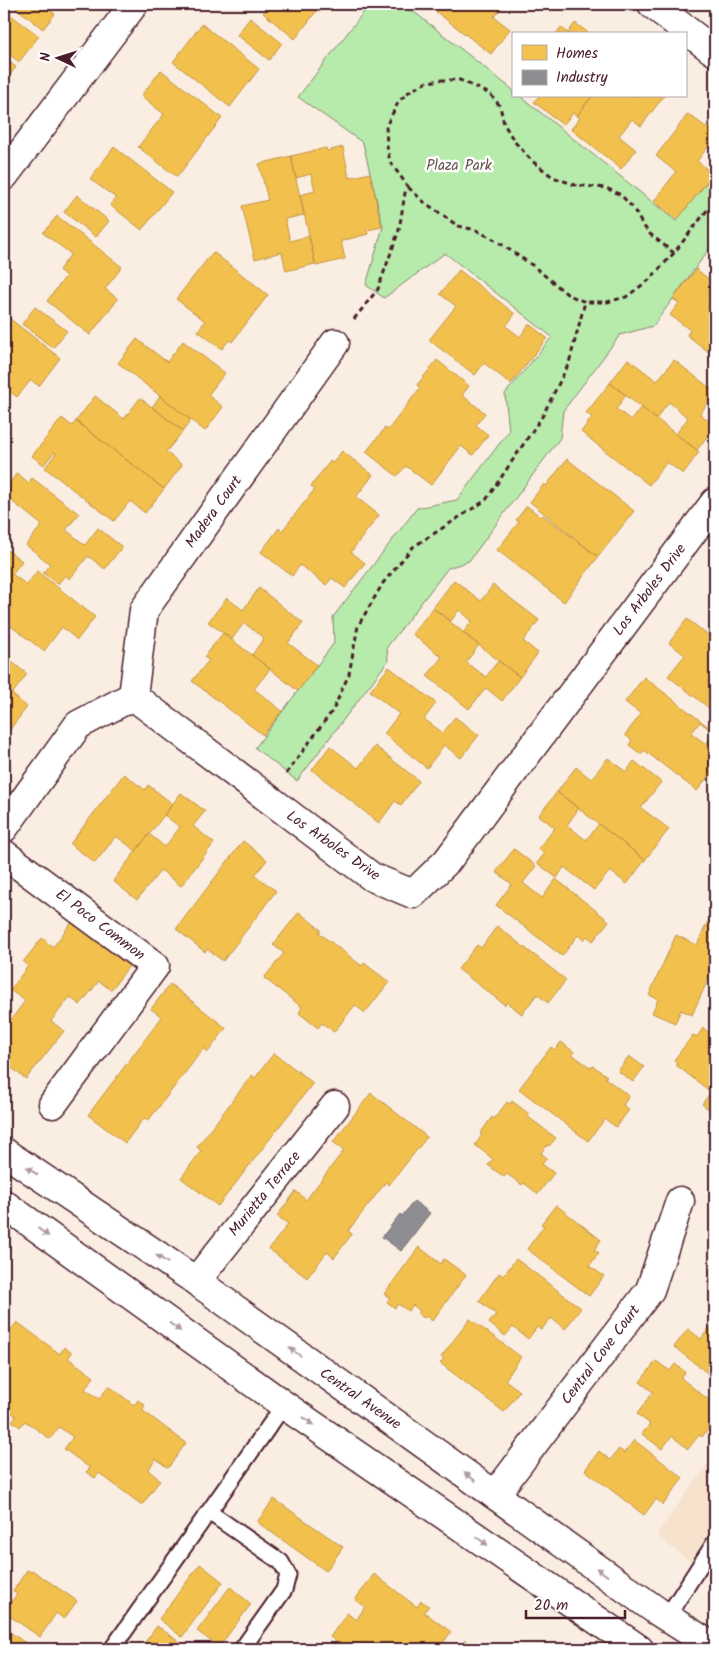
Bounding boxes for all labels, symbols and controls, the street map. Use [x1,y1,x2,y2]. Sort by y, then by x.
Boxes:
north arrow [32,32,82,82]
legend [512,32,686,98]
text: Homes [556,42,599,66]
text: N [35,52,57,62]
text: Industry [556,66,609,90]
park label: Plaza Park [426,154,493,178]
street label: Madera Court [179,470,249,553]
street label: Los Arboles Drive [607,539,693,641]
street label: Los Arboles Drive [281,805,385,888]
street label: El Poco Common [50,883,150,967]
street label: Murietta Terrace [223,1146,307,1242]
one-way arrow [25,1166,38,1176]
one-way arrow [36,1227,50,1237]
one-way arrow [155,1254,169,1264]
street label: Central Cove Court [555,1300,647,1410]
one-way arrow [168,1322,182,1332]
one-way arrow [288,1347,302,1357]
street label: Central Avenue [314,1362,406,1436]
one-way arrow [301,1416,315,1426]
one-way arrow [463,1472,477,1482]
one-way arrow [476,1536,489,1546]
one-way arrow [595,1567,609,1577]
scale bar [526,1588,625,1620]
text: 20 m [534,1594,568,1618]

